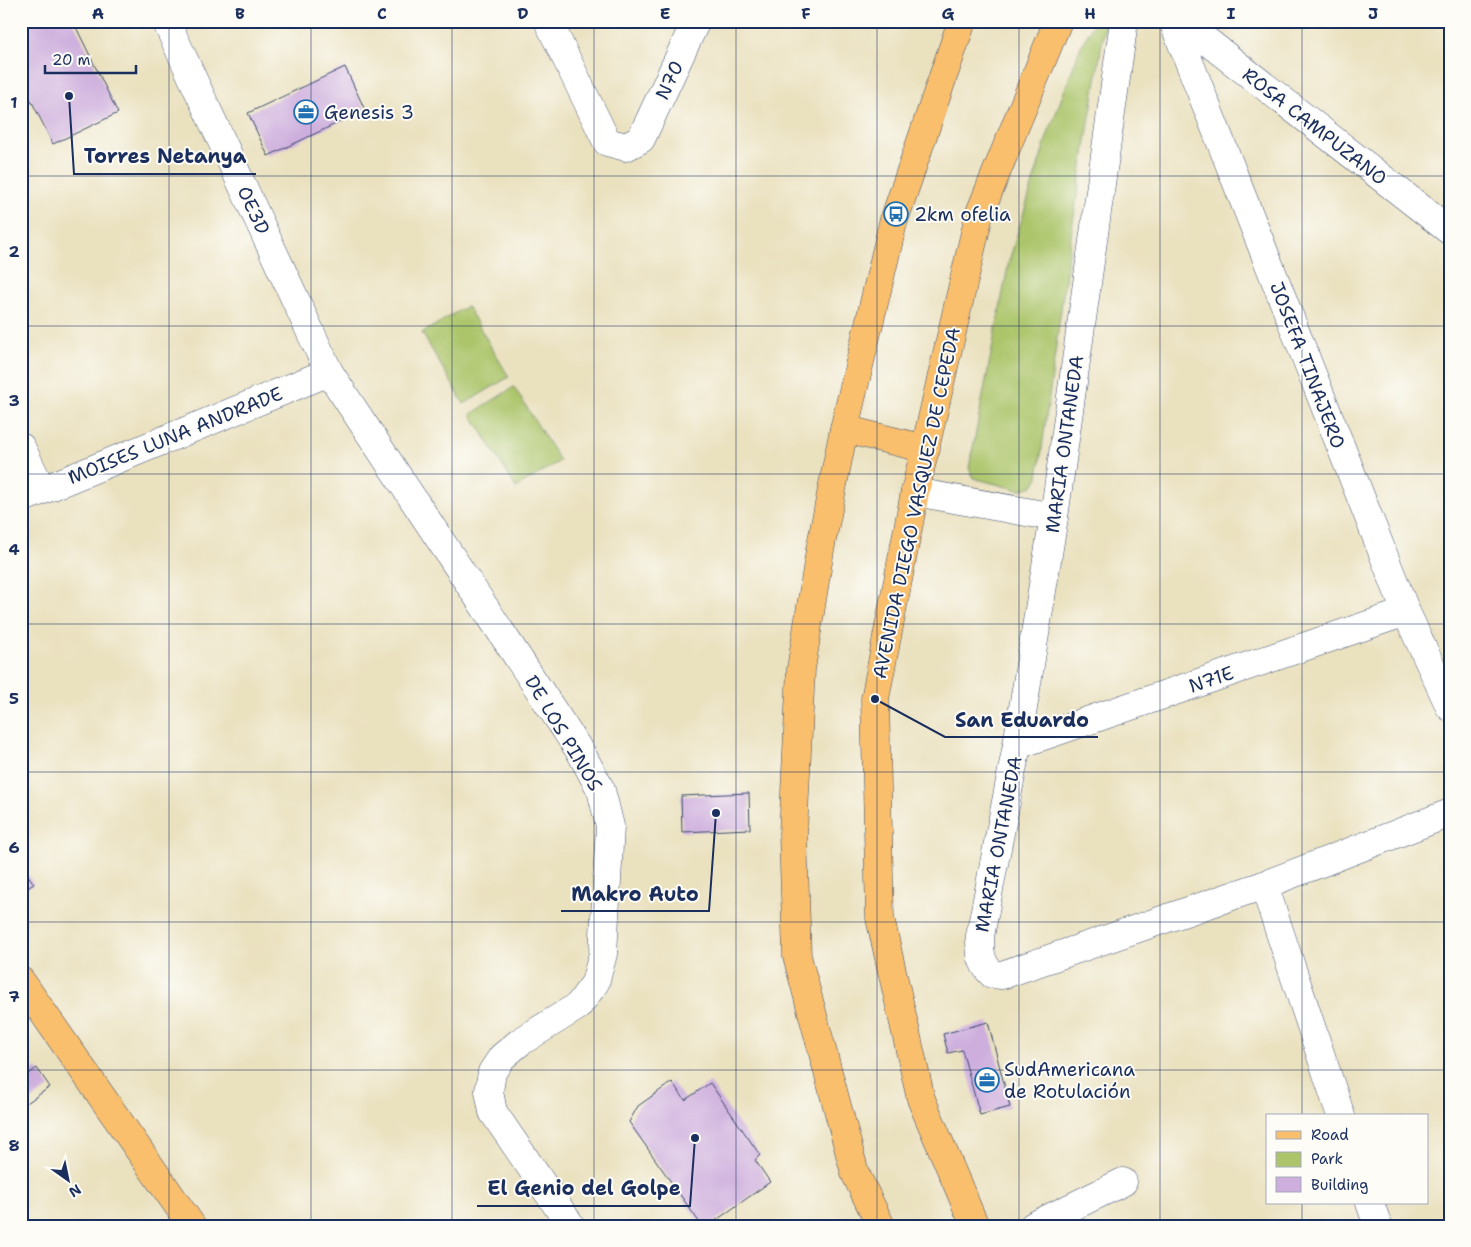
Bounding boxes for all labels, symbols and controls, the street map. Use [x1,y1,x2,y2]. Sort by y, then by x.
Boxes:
text: A [92,3,104,24]
text: B [235,3,245,24]
text: C [377,3,387,24]
text: D [517,3,529,24]
text: E [660,3,670,24]
text: F [801,3,811,24]
text: G [942,3,955,24]
text: H [1084,3,1096,24]
text: I [1227,3,1236,24]
text: J [1368,3,1378,24]
scale bar [45,42,136,74]
text: 20 m [52,50,91,70]
street label: N70 [650,57,689,104]
street label: ROSA CAMPUZANO [1237,62,1392,191]
text: 1 [10,92,18,113]
office icon: Genesis 3 [293,99,319,125]
place label: Genesis 3 [324,100,414,125]
callout: Torres Netanya [74,139,256,174]
text: Torres Netanya [84,143,247,169]
street label: OE3D [232,182,276,238]
bus stop icon: 2km ofelia [883,201,909,227]
place label: 2km ofelia [914,202,1011,227]
text: 2 [8,241,20,262]
street label: JOSEFA TINAJERO [1264,278,1351,452]
street label: AVENIDA DIEGO VASQUEZ DE CEPEDA [867,325,966,681]
street label: MARIA ONTANEDA [1040,353,1089,535]
street label: MOISES LUNA ANDRADE [64,381,286,490]
text: 3 [8,390,20,411]
text: 4 [8,539,20,560]
street label: N71E [1185,660,1237,699]
street label: DE LOS PINOS [519,671,608,796]
text: 5 [9,688,19,709]
callout: San Eduardo [945,702,1098,737]
text: San Eduardo [955,707,1089,733]
street label: MARIA ONTANEDA [969,754,1028,934]
text: 6 [8,837,20,858]
callout: Makro Auto [561,876,709,911]
text: Makro Auto [571,881,699,907]
text: 7 [8,986,20,1007]
place label: SudAmericana de Rotulación [1004,1057,1135,1104]
office icon: SudAmericana de Rotulación [974,1067,1000,1093]
legend [1266,1114,1428,1204]
text: Road [1311,1125,1349,1145]
text: 8 [8,1135,20,1156]
text: Park [1311,1149,1343,1169]
north arrow [42,1154,92,1204]
callout: El Genio del Golpe [477,1171,690,1206]
text: El Genio del Golpe [487,1175,681,1201]
text: Building [1311,1175,1368,1195]
text: N [66,1180,85,1201]

